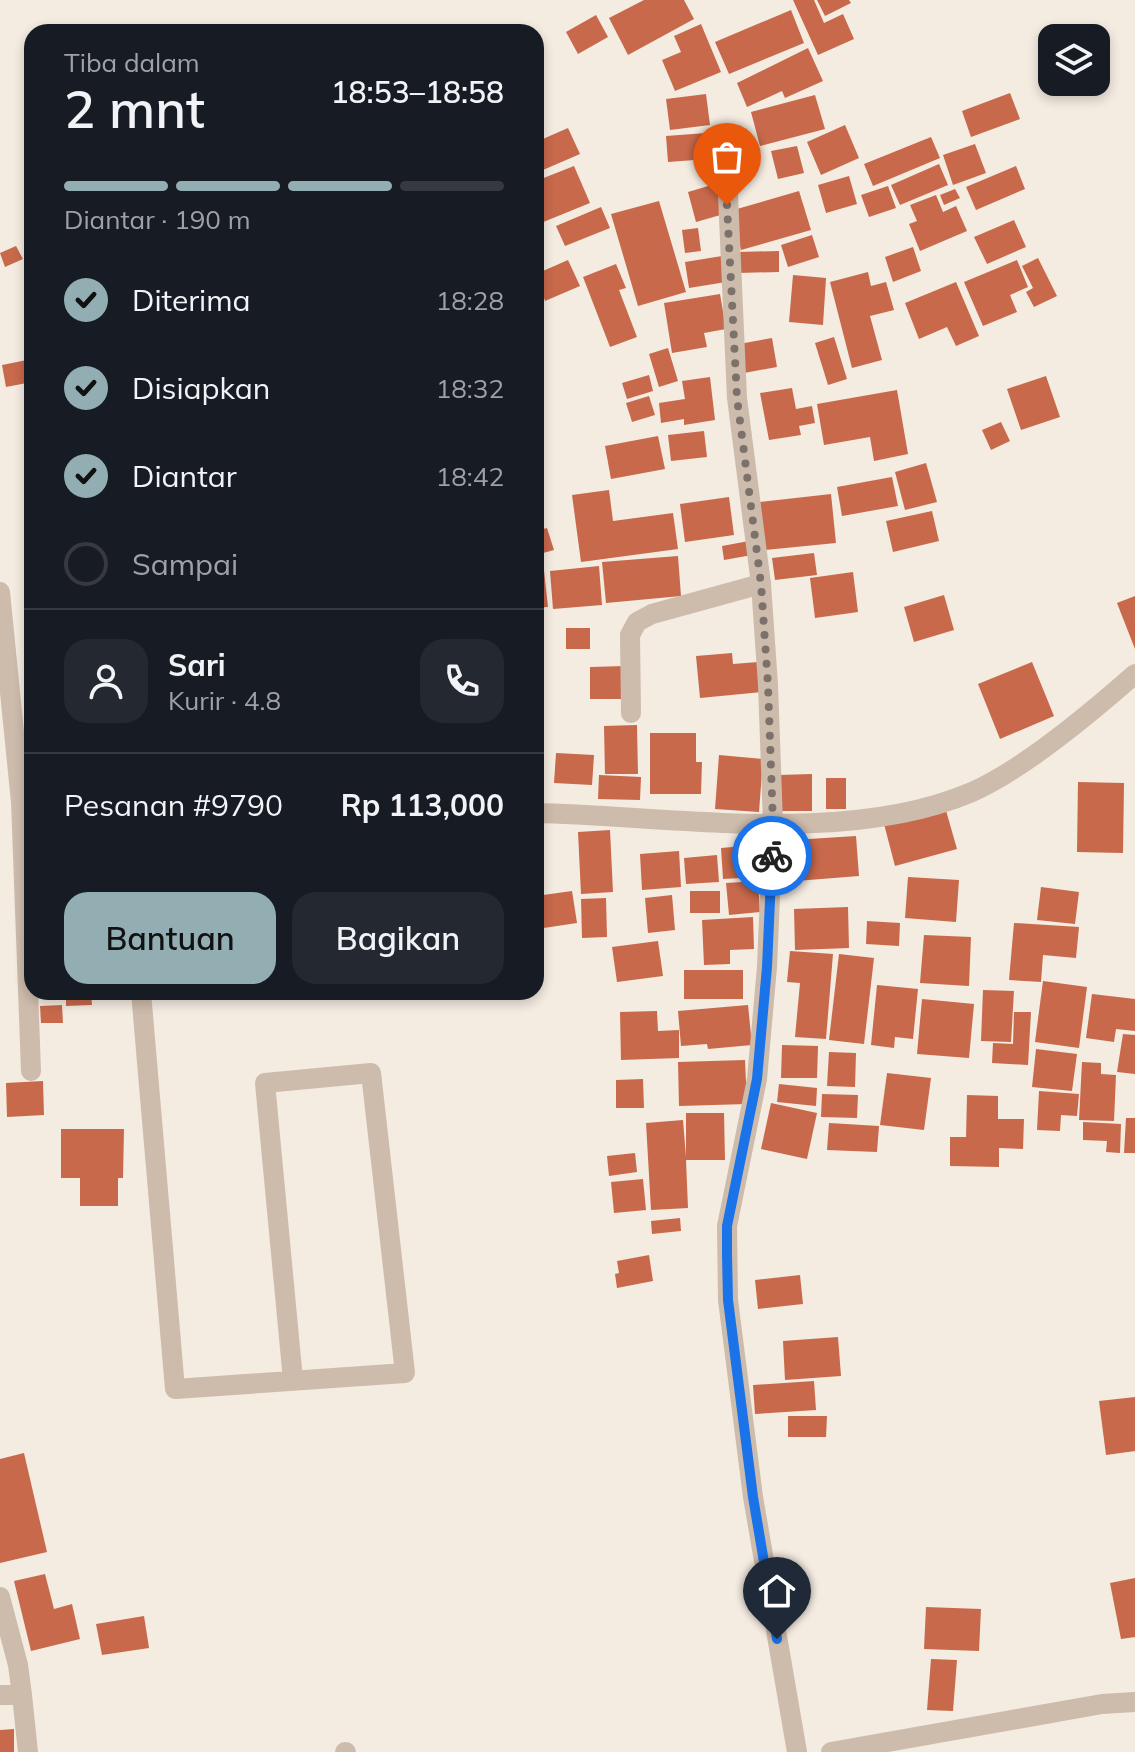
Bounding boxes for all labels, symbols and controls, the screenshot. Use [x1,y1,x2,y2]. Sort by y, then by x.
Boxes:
map controls [1038,24,1110,96]
button: layers [1038,24,1110,96]
text: Tiba dalam [64,46,200,79]
text: 18:53–18:58 [331,73,504,111]
text: 2 mnt [64,76,205,141]
pin [693,123,761,205]
icon: bag [705,135,749,179]
text: Diantar · 190 m [64,203,251,236]
icon: check [64,278,108,322]
text: Diterima [132,281,251,319]
text: 18:28 [436,284,504,317]
icon: check [64,366,108,410]
text: Disiapkan [132,369,270,407]
text: 18:32 [436,372,504,405]
icon: check [64,454,108,498]
text: Diantar [132,457,237,495]
text: 18:42 [436,460,504,493]
text: Sampai [132,545,238,583]
button: person [64,639,148,723]
button: phone [420,639,504,723]
text: Sari [168,646,226,684]
text: Kurir · 4.8 [168,684,281,717]
text: Pesanan #9790 [64,786,283,824]
text: Rp 113,000 [341,786,504,824]
courier [732,816,812,896]
icon: bike [750,834,794,878]
button: Bantuan [64,892,276,984]
button: Bagikan [292,892,504,984]
pin [743,1557,811,1639]
icon: home [755,1569,799,1613]

